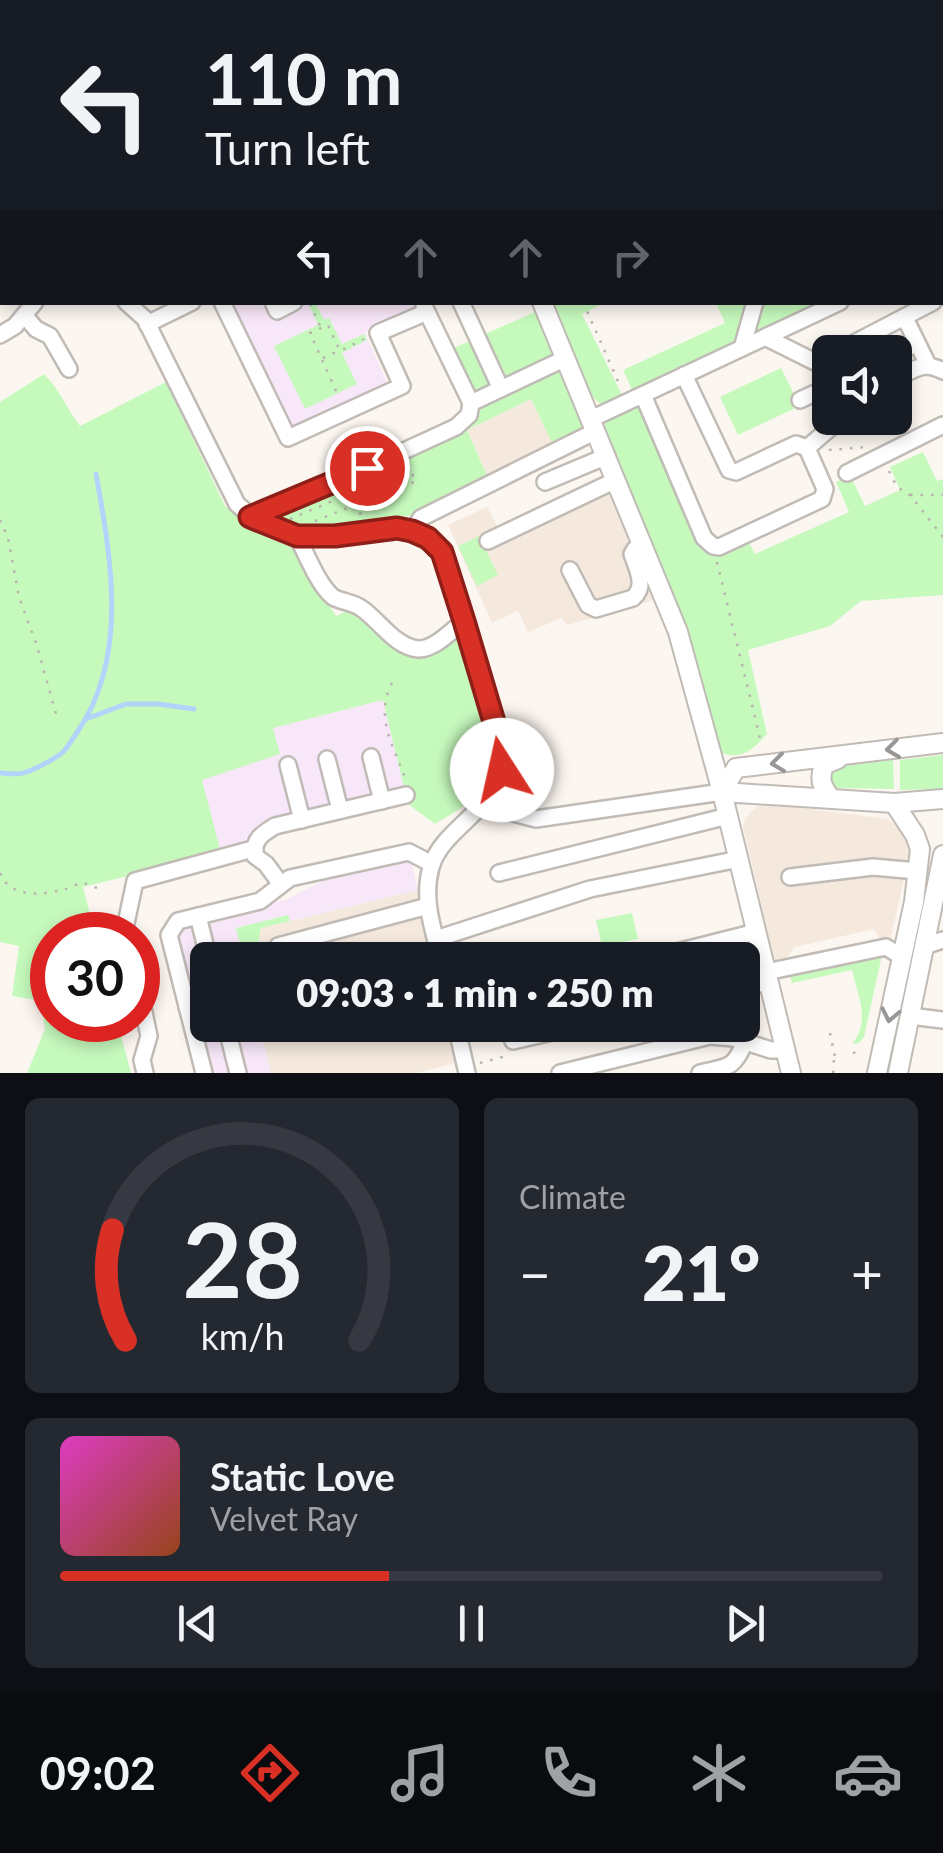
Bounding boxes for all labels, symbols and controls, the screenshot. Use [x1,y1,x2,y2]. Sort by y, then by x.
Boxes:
text: 110 m [205,36,402,120]
icon: left [40,40,170,170]
text: Turn left [205,121,370,175]
icon: left [288,230,343,285]
icon: ahead [393,230,448,285]
icon: ahead [498,230,553,285]
icon: right [603,230,658,285]
map controls [812,335,912,435]
button: sound [812,335,912,435]
pin [325,426,410,511]
icon: arrive [340,441,395,496]
position arrow [450,718,554,822]
one-way arrow [885,738,901,759]
one-way arrow [770,752,786,773]
speed limit sign: 30 [30,912,160,1042]
text: 09:03 · 1 min · 250 m [296,969,654,1015]
one-way arrow [880,1006,901,1023]
text: Climate [519,1177,626,1216]
text: 28 [182,1195,302,1320]
text: 21° [642,1227,760,1317]
text: − [519,1240,551,1306]
text: + [851,1240,883,1306]
text: km/h [200,1315,284,1358]
text: Static Love [210,1453,395,1499]
text: Velvet Ray [210,1499,358,1538]
icon: previous [170,1596,225,1651]
icon: pause [444,1596,499,1651]
icon: next [718,1596,773,1651]
icon: directions [235,1738,305,1808]
icon: music [385,1738,455,1808]
icon: phone [534,1738,604,1808]
icon: climate [684,1738,754,1808]
icon: car [833,1738,903,1808]
text: 09:02 [40,1746,156,1800]

